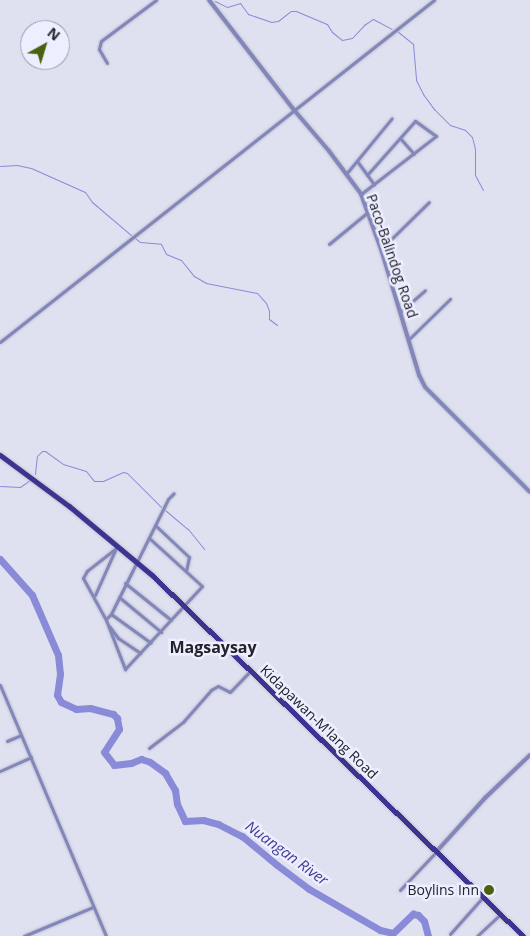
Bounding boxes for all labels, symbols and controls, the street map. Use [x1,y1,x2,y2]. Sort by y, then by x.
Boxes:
north arrow [20,20,70,70]
text: N [44,23,65,45]
street label: Paco-Balindog Road [363,192,421,320]
district label: Magsaysay [169,637,257,657]
street label: Kidapawan-M'lang Road [257,662,381,782]
water label: Nuangan River [242,817,332,889]
place label: Boylins Inn [407,882,479,898]
marker: Boylins Inn [483,884,495,896]

